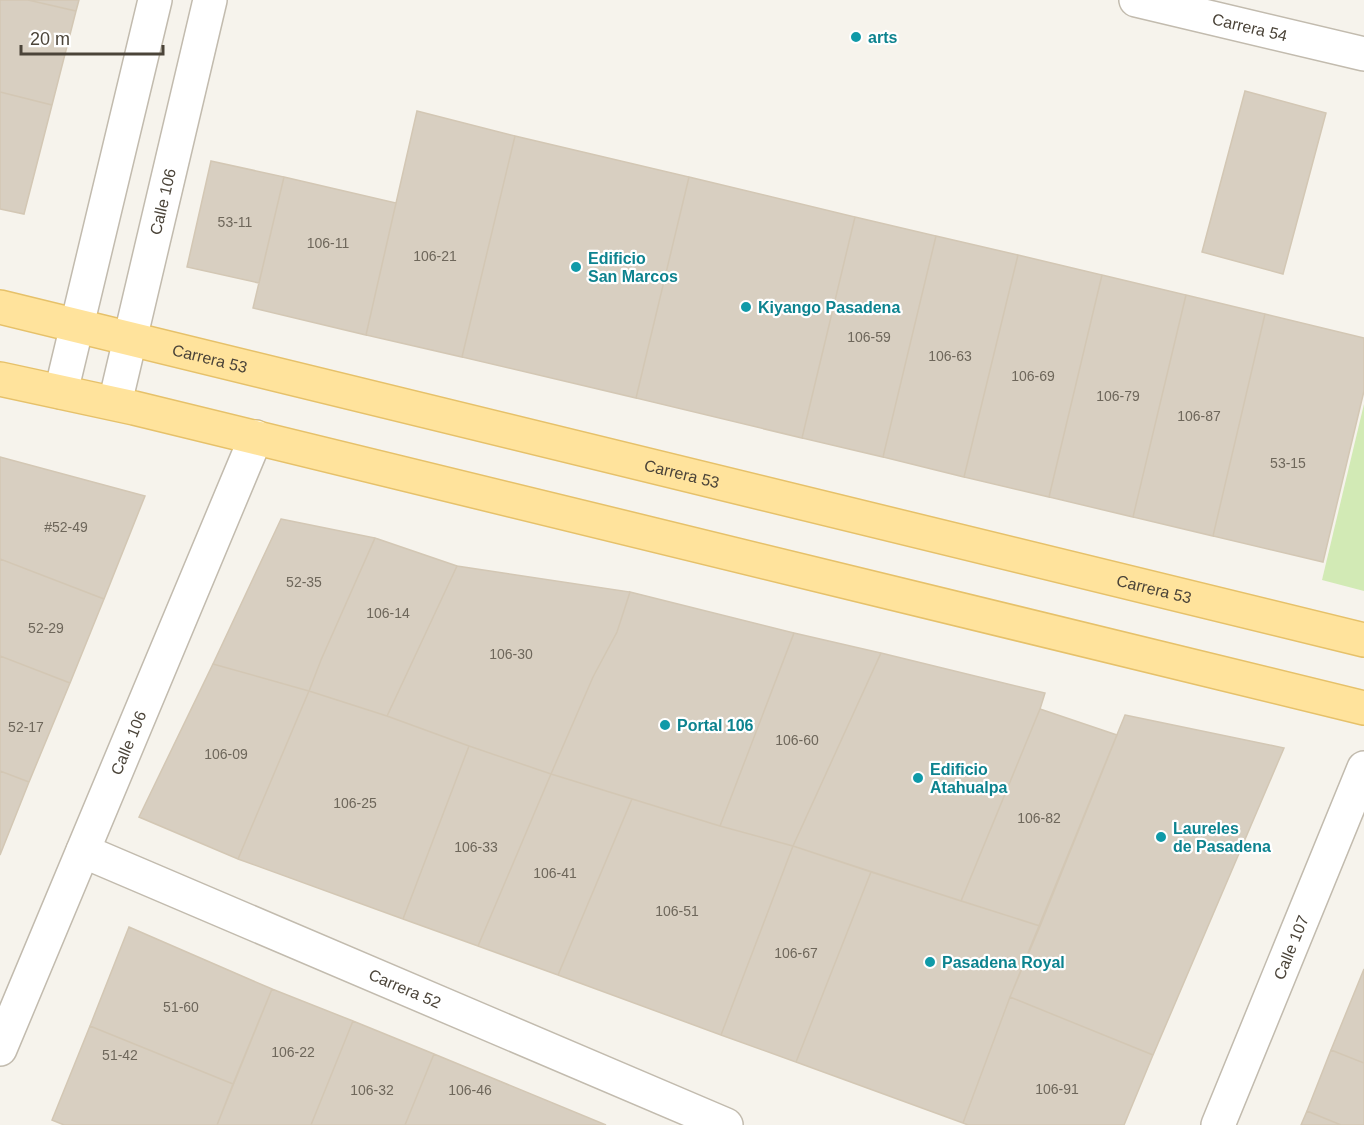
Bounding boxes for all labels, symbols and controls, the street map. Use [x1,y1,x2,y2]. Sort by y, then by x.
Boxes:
street label: Carrera 54 [1211,10,1289,45]
scale bar [21,18,164,56]
text: 20 m [30,29,70,49]
place label: arts [868,29,897,46]
marker: arts [849,30,863,44]
street label: Calle 106 [147,167,179,237]
house number: 53-11 [218,214,253,230]
house number: 106-11 [307,235,349,251]
house number: 106-21 [413,248,457,264]
place label: Edificio San Marcos [588,250,678,285]
marker: Edificio San Marcos [569,260,583,274]
place label: Kiyango Pasadena [758,299,900,316]
marker: Kiyango Pasadena [739,300,753,314]
house number: 106-59 [847,329,891,345]
street label: Carrera 53 [171,341,249,376]
house number: 106-63 [928,348,972,364]
house number: 106-69 [1011,368,1055,384]
house number: 106-79 [1096,388,1140,404]
house number: 106-87 [1177,408,1221,424]
house number: 53-15 [1270,455,1306,471]
street label: Carrera 53 [643,457,721,491]
house number: #52-49 [44,519,88,535]
street label: Carrera 53 [1115,572,1193,607]
house number: 52-35 [286,574,322,590]
house number: 106-14 [366,605,410,621]
house number: 52-29 [28,620,64,636]
house number: 106-30 [489,646,533,662]
street label: Calle 106 [108,708,150,777]
place label: Portal 106 [677,717,754,734]
marker: Portal 106 [658,718,672,732]
house number: 52-17 [8,719,44,735]
house number: 106-60 [775,732,819,748]
house number: 106-09 [204,746,248,762]
place label: Edificio Atahualpa [930,761,1007,796]
marker: Edificio Atahualpa [911,771,925,785]
house number: 106-25 [333,795,377,811]
house number: 106-82 [1017,810,1061,826]
place label: Laureles de Pasadena [1173,820,1271,855]
marker: Laureles de Pasadena [1154,830,1168,844]
house number: 106-33 [454,839,498,855]
house number: 106-41 [533,865,577,881]
house number: 106-51 [655,903,699,919]
street label: Calle 107 [1270,913,1312,982]
house number: 106-67 [774,945,818,961]
place label: Pasadena Royal [942,954,1065,971]
marker: Pasadena Royal [923,955,937,969]
street label: Carrera 52 [366,966,443,1012]
house number: 51-60 [163,999,199,1015]
house number: 106-22 [271,1044,315,1060]
house number: 51-42 [102,1047,138,1063]
house number: 106-91 [1035,1081,1079,1097]
house number: 106-32 [350,1082,394,1098]
house number: 106-46 [448,1082,492,1098]

